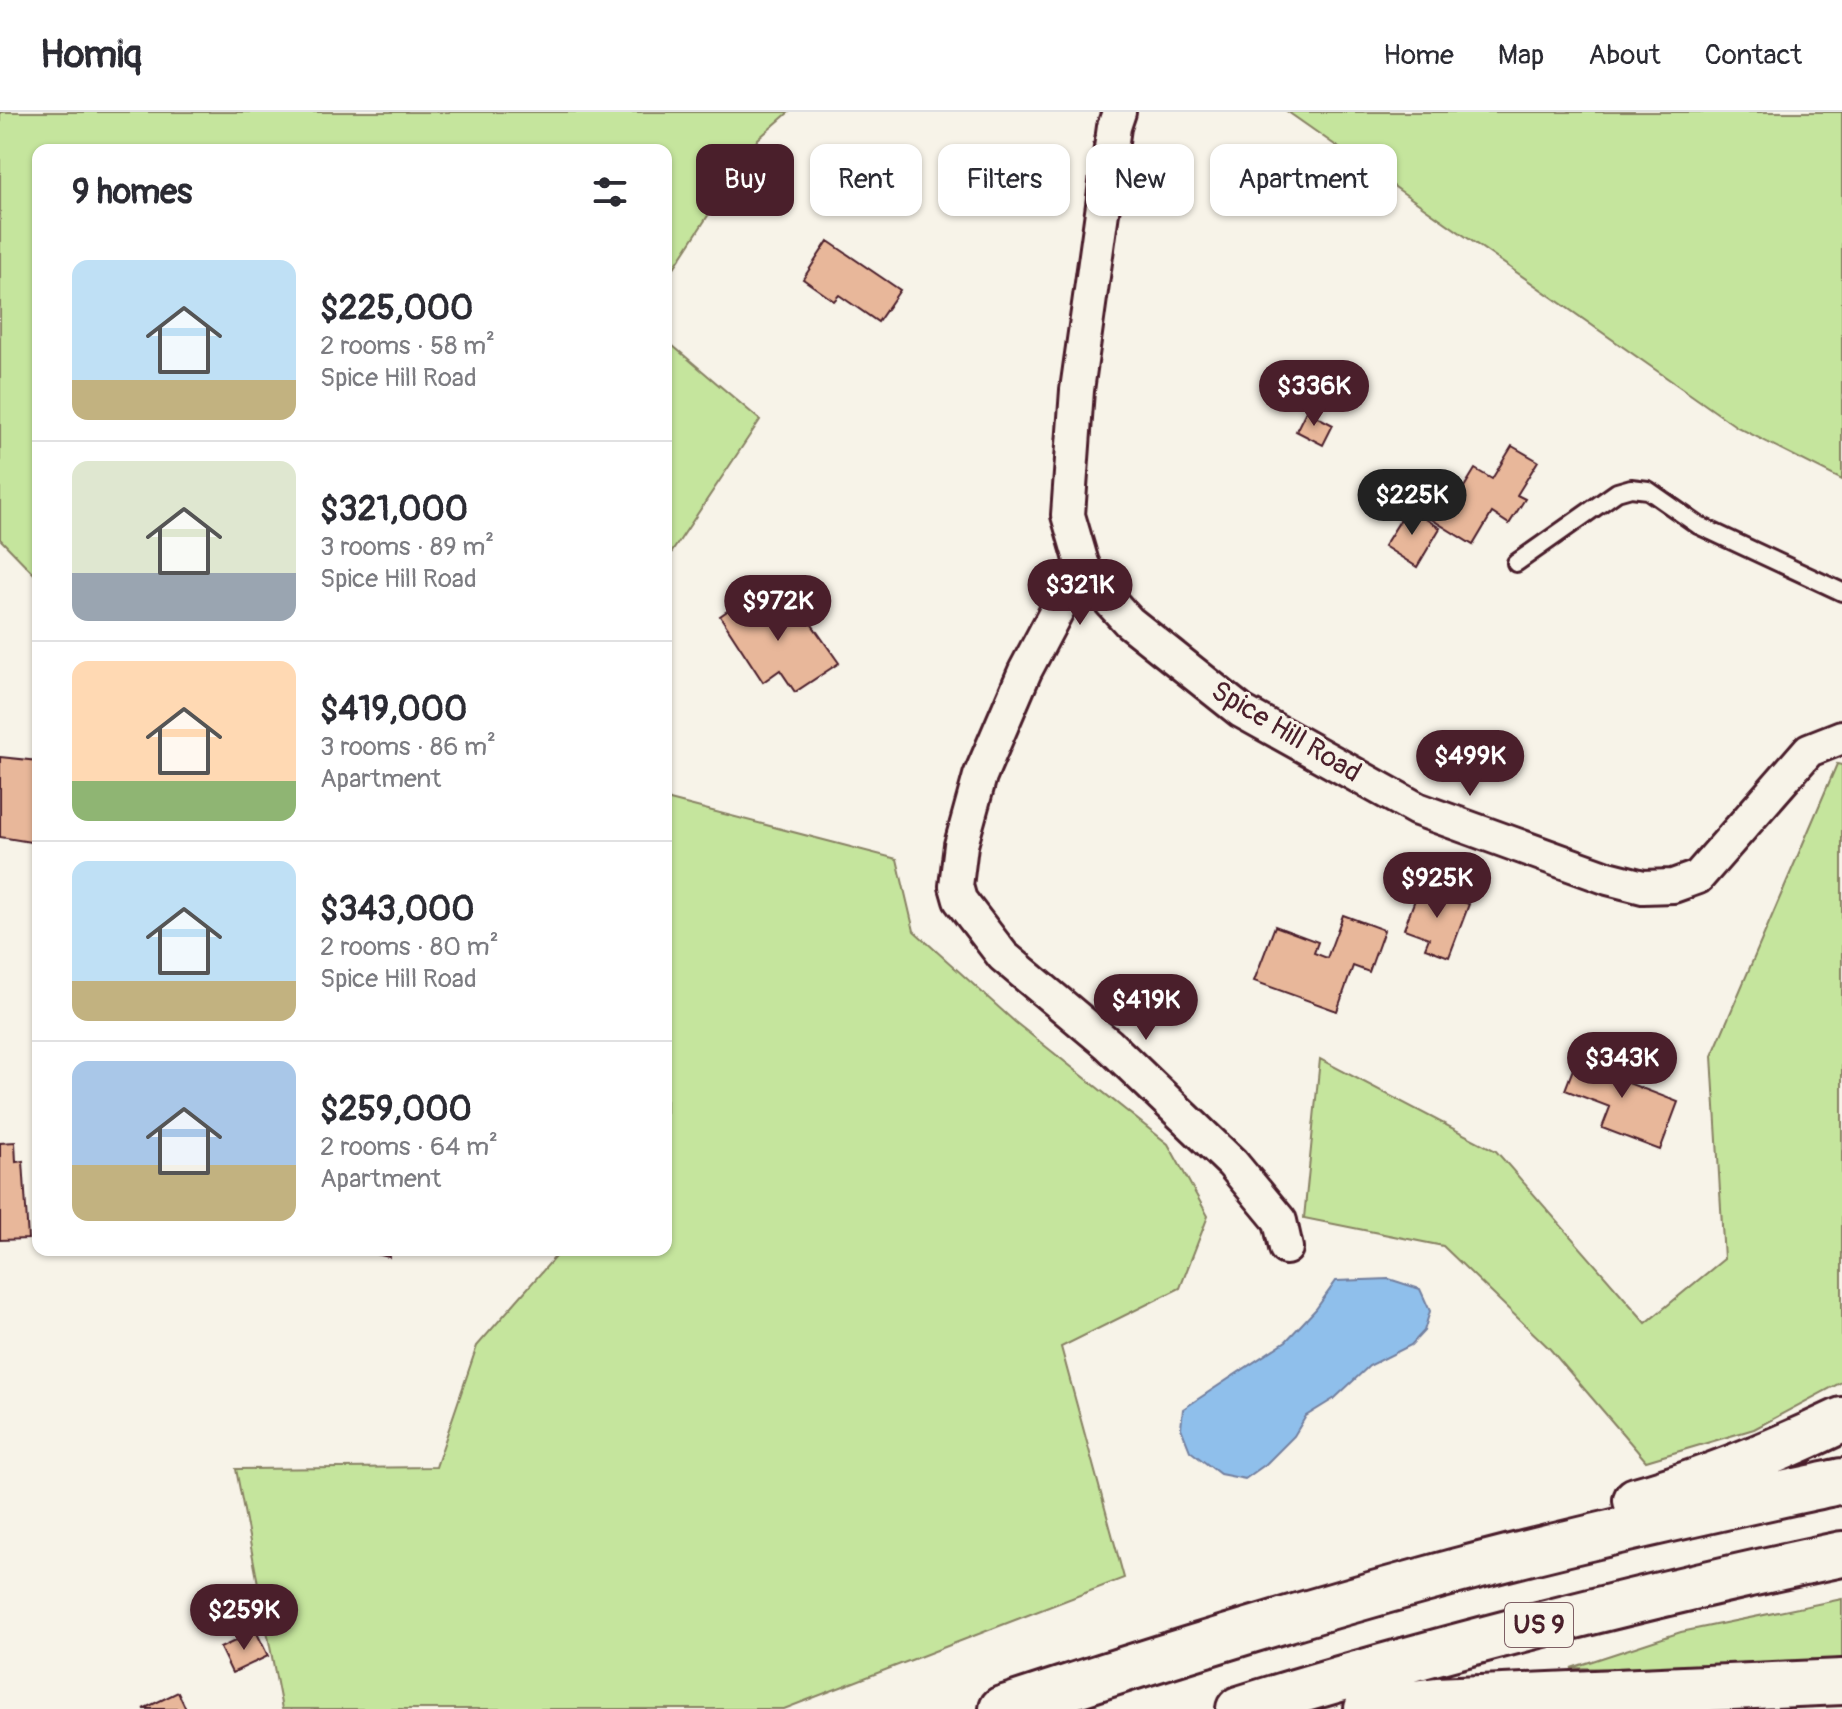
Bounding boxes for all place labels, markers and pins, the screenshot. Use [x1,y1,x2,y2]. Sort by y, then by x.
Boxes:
pin: $336K [1258,360,1370,428]
pin: $225K [1356,469,1468,537]
pin: $321K [1024,559,1136,627]
pin: $972K [722,575,834,643]
pin: $499K [1414,730,1526,798]
pin: $925K [1381,852,1493,920]
pin: $419K [1090,974,1202,1042]
pin: $343K [1566,1032,1678,1100]
pin: $259K [188,1584,300,1652]

